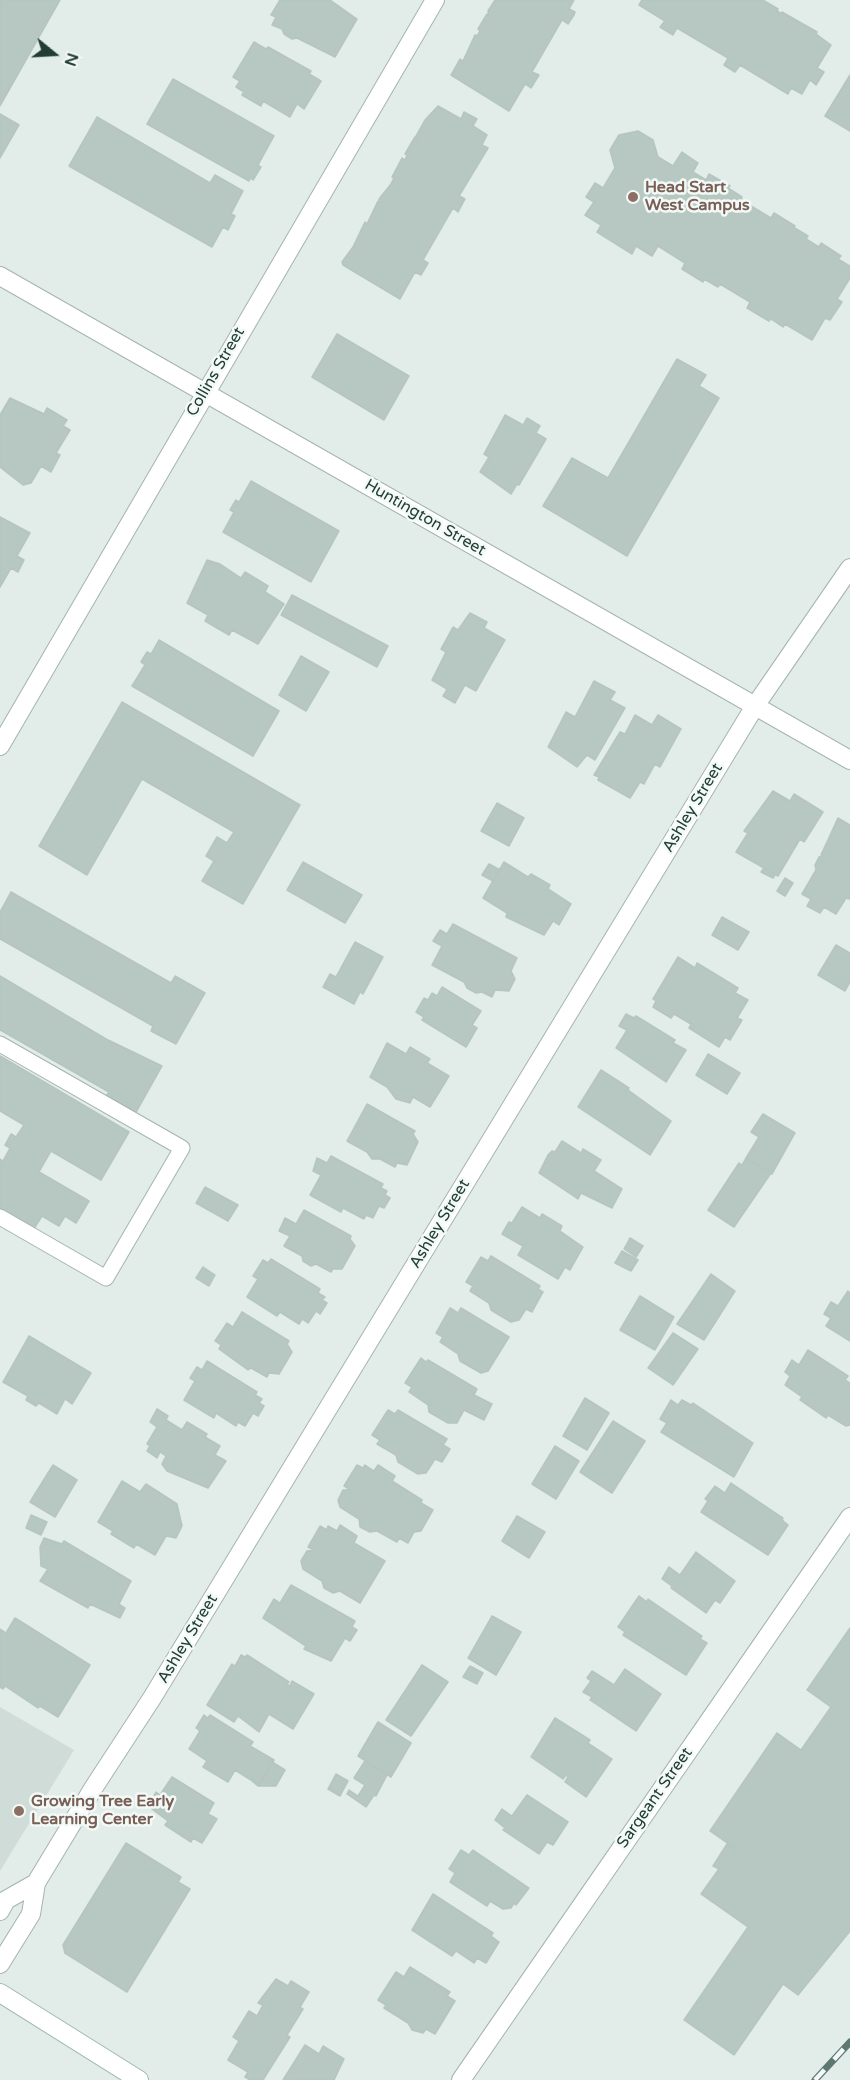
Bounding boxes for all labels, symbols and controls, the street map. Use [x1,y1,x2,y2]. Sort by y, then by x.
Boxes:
north arrow [24,24,84,84]
text: N [60,50,83,69]
place label: Head Start West Campus [645,178,750,216]
marker: Head Start West Campus [626,190,640,204]
street label: Collins Street [183,324,249,420]
street label: Huntington Street [361,476,489,560]
street label: Ashley Street [659,760,727,856]
street label: Ashley Street [406,1176,474,1272]
street label: Ashley Street [154,1591,222,1687]
street label: Sargeant Street [613,1744,697,1852]
place label: Growing Tree Early Learning Center [31,1792,174,1830]
marker: Growing Tree Early Learning Center [12,1804,26,1818]

